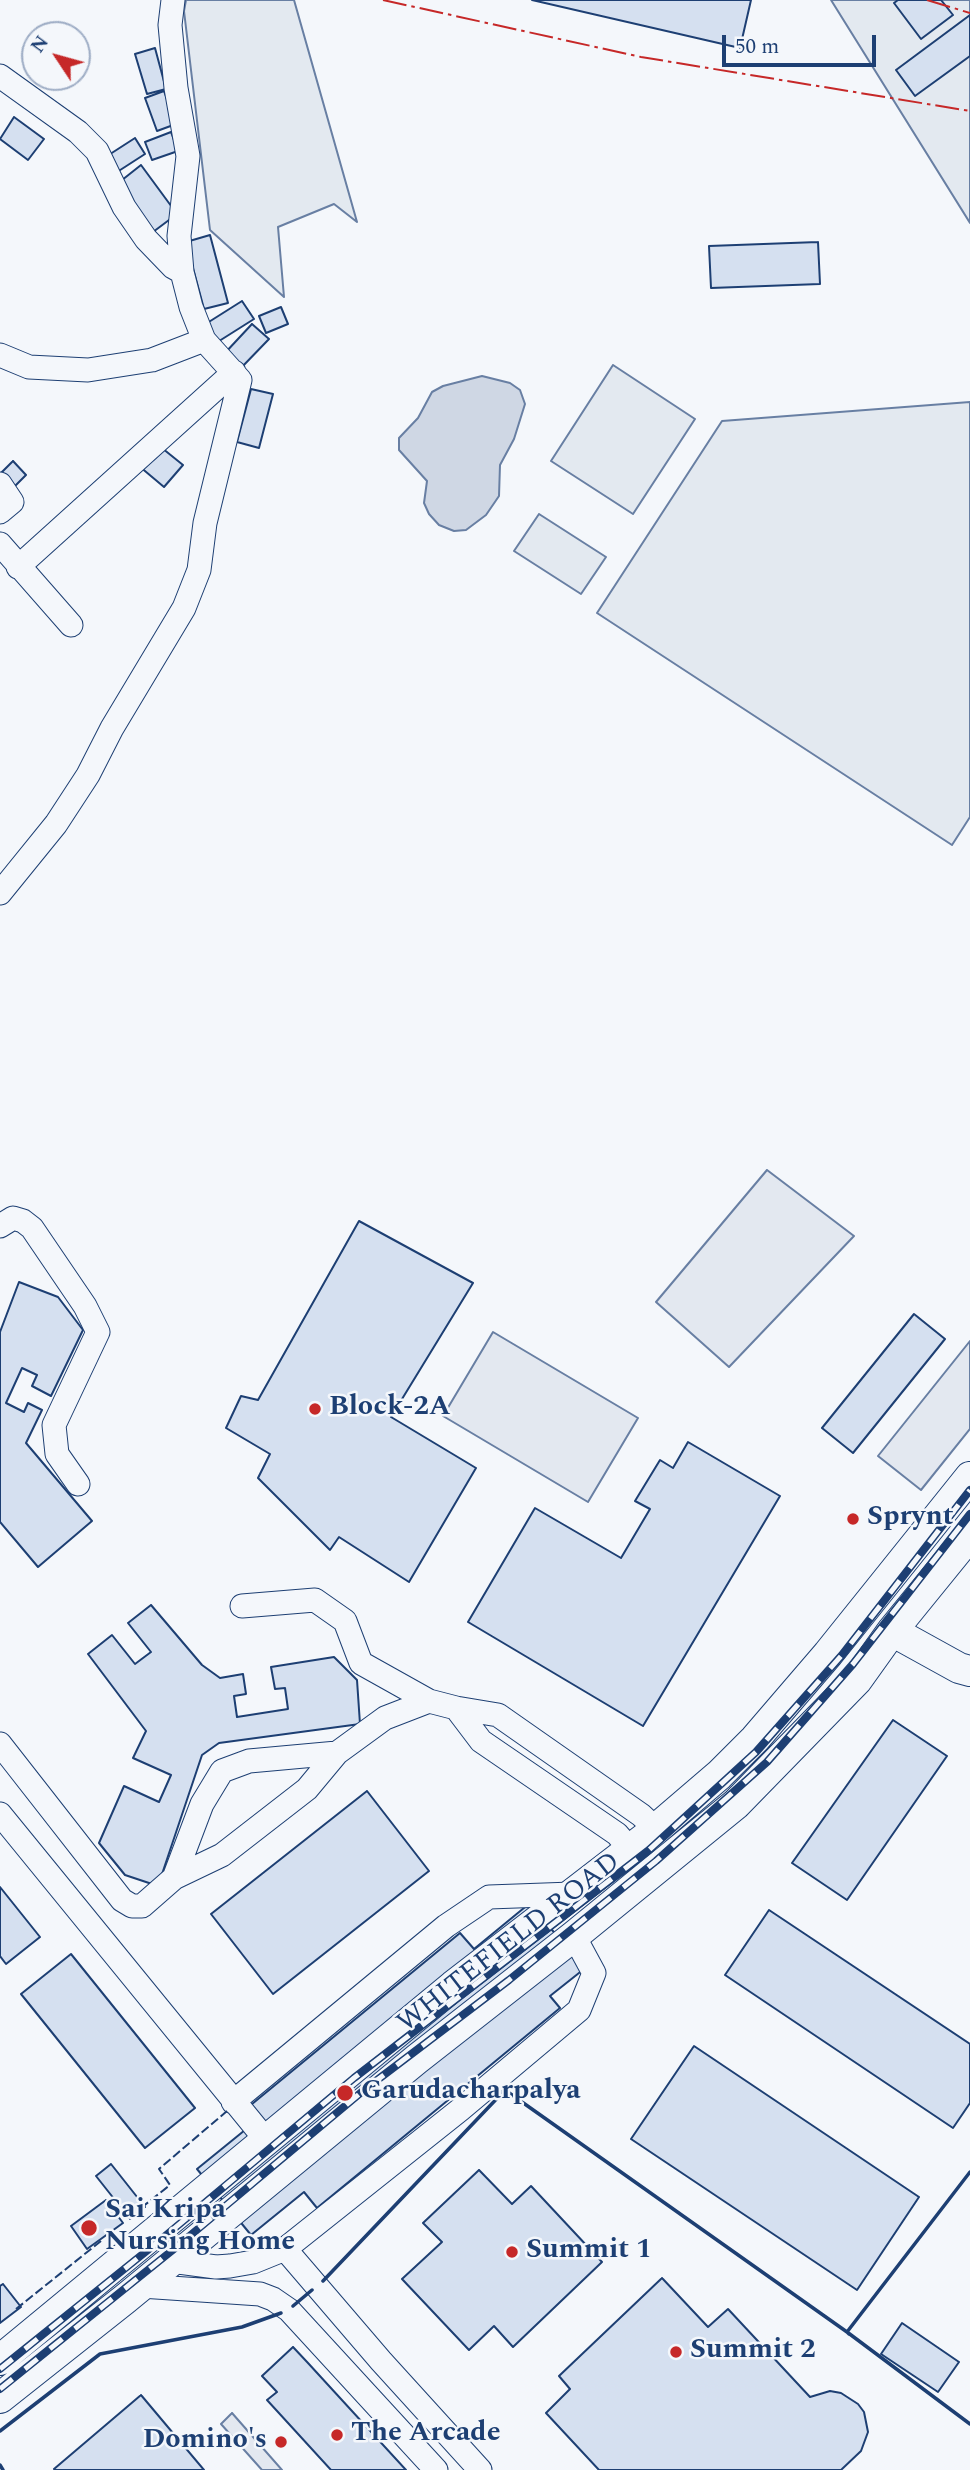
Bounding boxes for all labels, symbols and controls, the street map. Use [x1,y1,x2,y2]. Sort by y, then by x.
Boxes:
north arrow [21,21,91,91]
scale bar [725,21,879,65]
text: N [24,30,57,59]
text: 50 m [735,31,779,63]
place label: Block-2A [329,1392,451,1426]
marker: Block-2A [307,1401,323,1417]
place label: Sprynt [867,1502,954,1536]
marker: Sprynt [845,1511,861,1527]
street label: WHITEFIELD ROAD [392,1847,628,2041]
place label: Garudacharpalya [361,2076,581,2110]
marker: Garudacharpalya [335,2083,355,2103]
place label: Sai Kripa Nursing Home [105,2195,295,2261]
marker: Sai Kripa Nursing Home [79,2218,99,2238]
place label: Summit 1 [526,2235,652,2269]
marker: Summit 1 [504,2244,520,2260]
place label: Summit 2 [690,2335,816,2369]
marker: Summit 2 [668,2344,684,2360]
place label: The Arcade [351,2418,501,2452]
place label: Domino's [143,2425,267,2459]
marker: The Arcade [329,2427,345,2443]
marker: Domino's [273,2434,289,2450]

